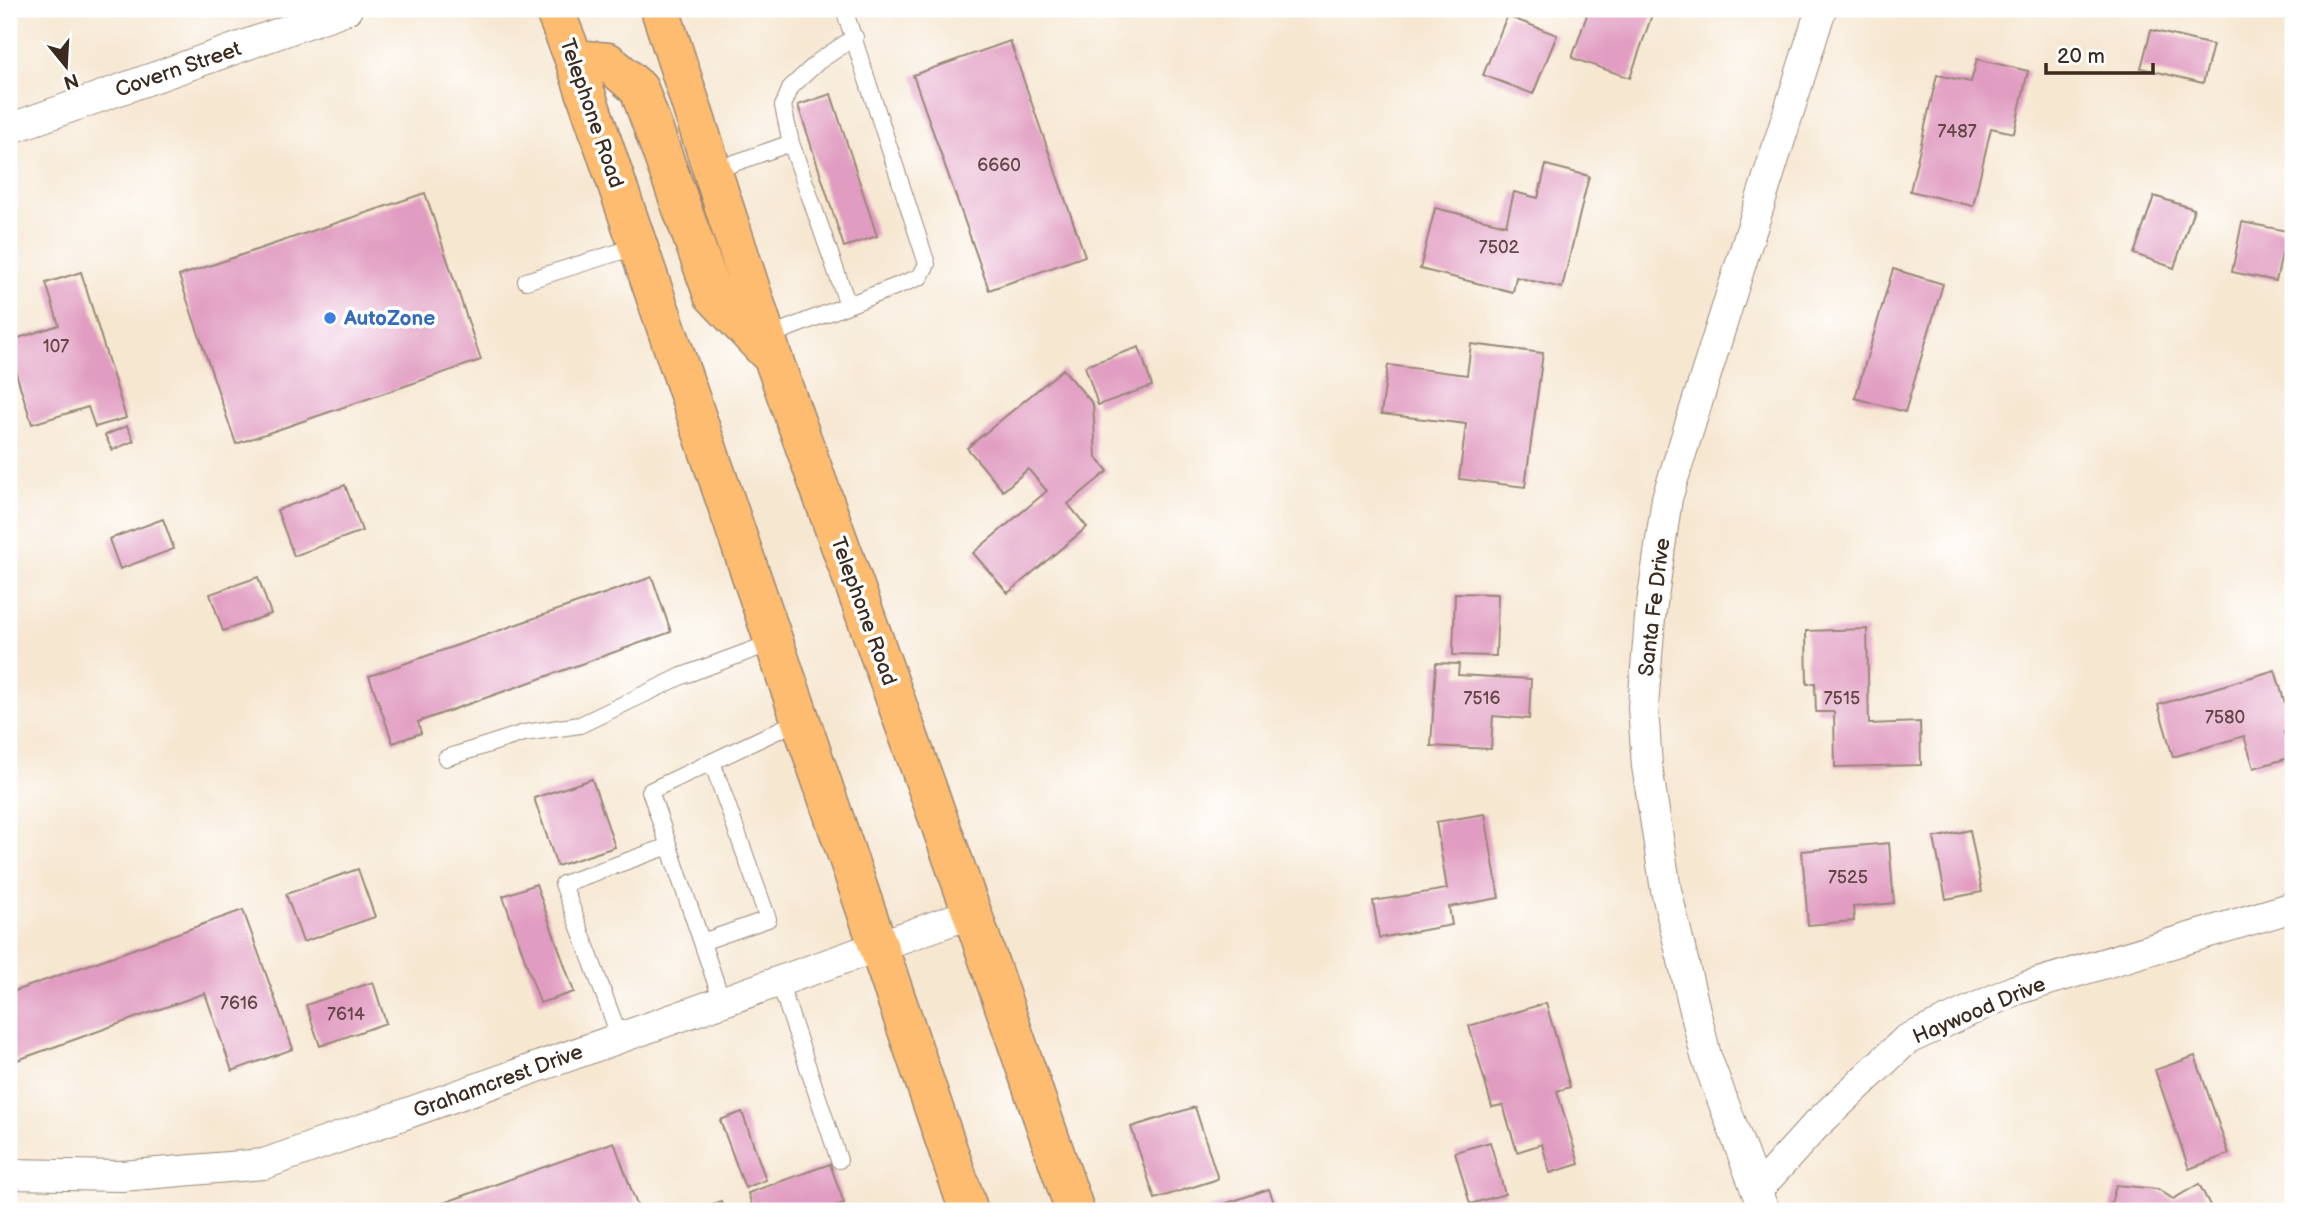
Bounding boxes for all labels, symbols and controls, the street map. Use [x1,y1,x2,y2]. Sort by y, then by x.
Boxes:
north arrow [32,32,102,102]
scale bar [2046,32,2153,76]
street label: Telephone Road [554,35,629,191]
street label: Covern Street [112,36,245,103]
text: 20 m [2057,44,2105,69]
text: N [60,68,81,94]
house number: 7487 [1937,121,1977,142]
house number: 6660 [977,155,1021,176]
house number: 7502 [1479,237,1520,258]
place label: AutoZone [343,306,435,331]
marker: AutoZone [322,310,338,326]
house number: 107 [43,336,69,357]
street label: Telephone Road [825,533,902,689]
street label: Santa Fe Drive [1634,536,1675,678]
house number: 7516 [1463,688,1501,709]
house number: 7515 [1824,688,1860,709]
house number: 7580 [2205,707,2245,728]
house number: 7525 [1828,867,1868,888]
street label: Haywood Drive [1909,971,2049,1050]
house number: 7616 [220,993,258,1014]
house number: 7614 [327,1004,365,1025]
street label: Grahamcrest Drive [410,1039,586,1124]

